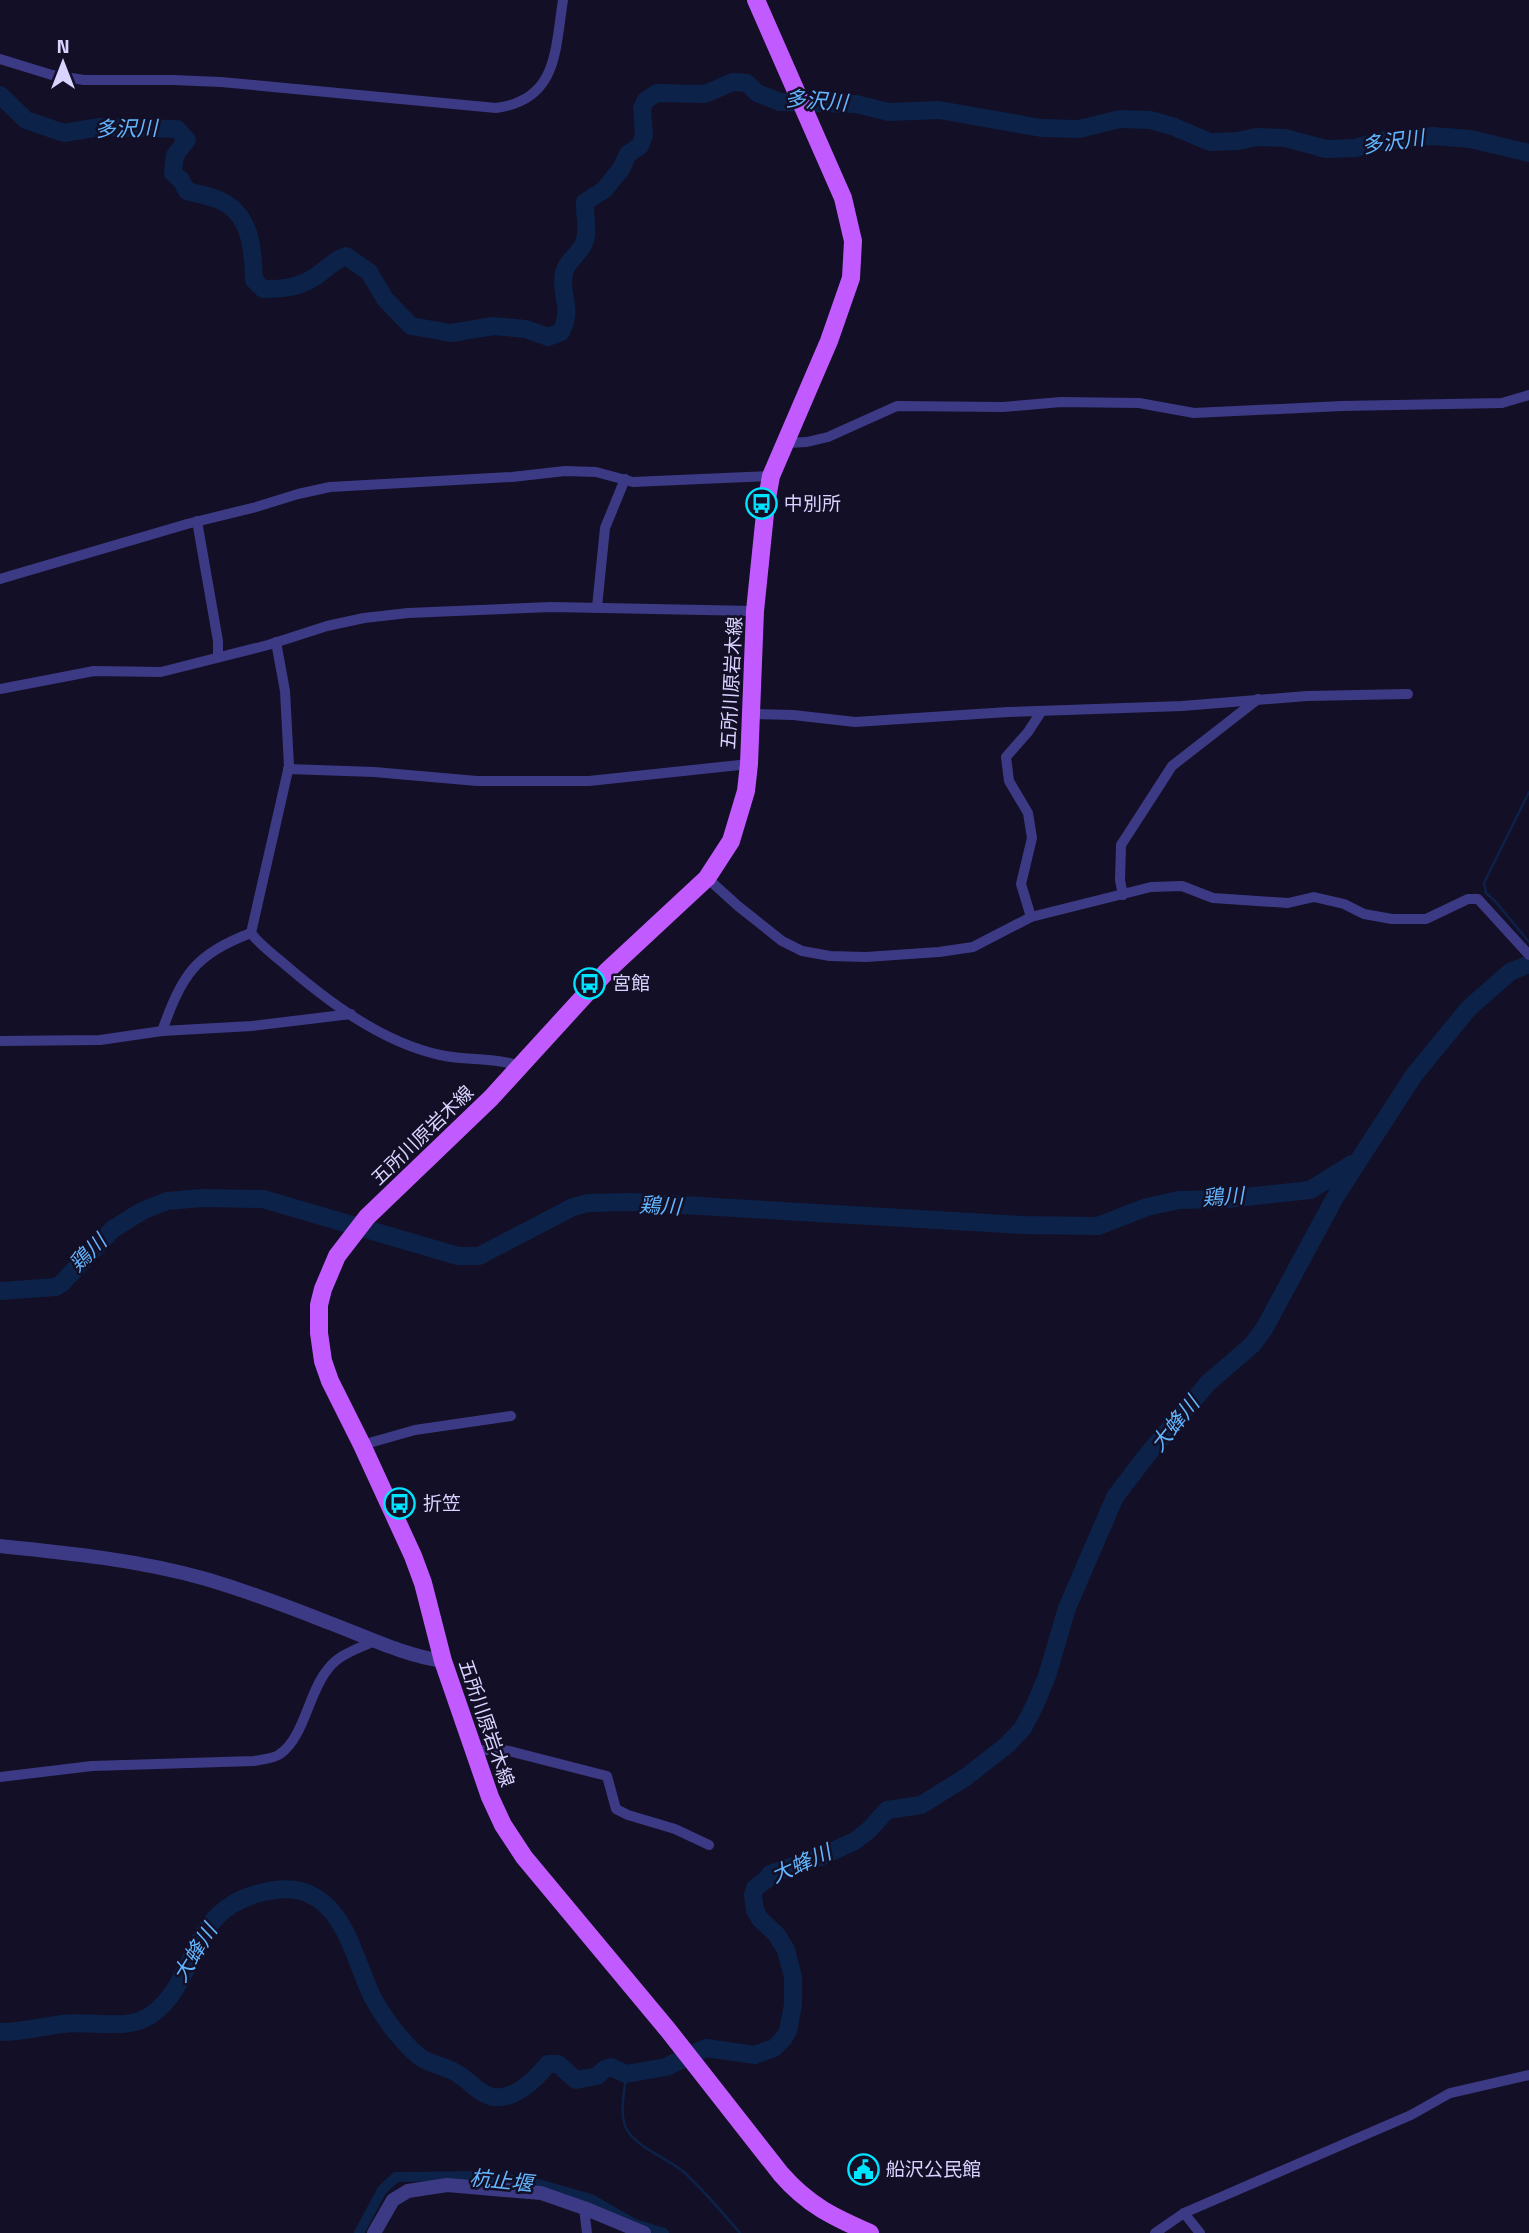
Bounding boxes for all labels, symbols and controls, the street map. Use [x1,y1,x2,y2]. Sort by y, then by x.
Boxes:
north arrow [28,28,98,98]
text: N [56,31,70,60]
water label: 多沢川 [784,82,851,118]
water label: 多沢川 [94,111,160,145]
water label: 多沢川 [1359,121,1428,161]
bus stop icon: 中別所 [744,486,778,520]
place label: 中別所 [784,488,841,517]
street label: 五所川原岩木線 [713,616,748,750]
bus stop icon: 宮館 [572,966,606,1000]
place label: 宮館 [612,968,650,997]
street label: 五所川原岩木線 [364,1078,480,1191]
water label: 鶏川 [1201,1178,1247,1213]
water label: 鶏川 [638,1188,684,1222]
water label: 鶏川 [61,1225,115,1278]
water label: 大蜂川 [1142,1387,1208,1458]
bus stop icon: 折笠 [383,1486,417,1520]
place label: 折笠 [423,1488,461,1517]
street label: 五所川原岩木線 [452,1655,523,1790]
water label: 大蜂川 [765,1835,838,1891]
water label: 大蜂川 [164,1916,225,1988]
public building icon: 船沢公民館 [846,2152,880,2186]
place label: 船沢公民館 [886,2154,981,2183]
water label: 杭止堰 [468,2161,538,2200]

